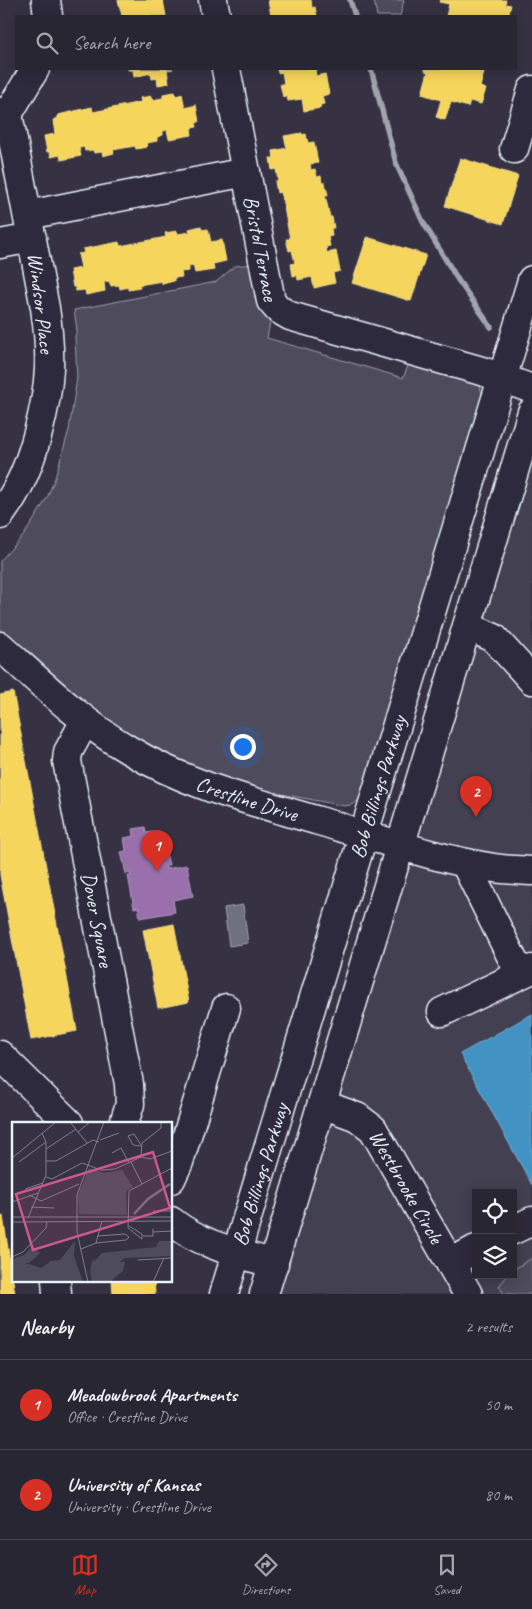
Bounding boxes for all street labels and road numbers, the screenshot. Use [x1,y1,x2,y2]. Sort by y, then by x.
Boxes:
street label: Bristol Terrace [238,194,284,304]
street label: Windsor Place [22,251,60,357]
street label: Bob Billings Parkway [344,711,412,861]
street label: Crestline Drive [192,770,302,827]
street label: Dover Square [76,870,119,970]
street label: Bob Billings Parkway [226,1098,295,1249]
street label: Westbrooke Circle [363,1125,450,1249]

